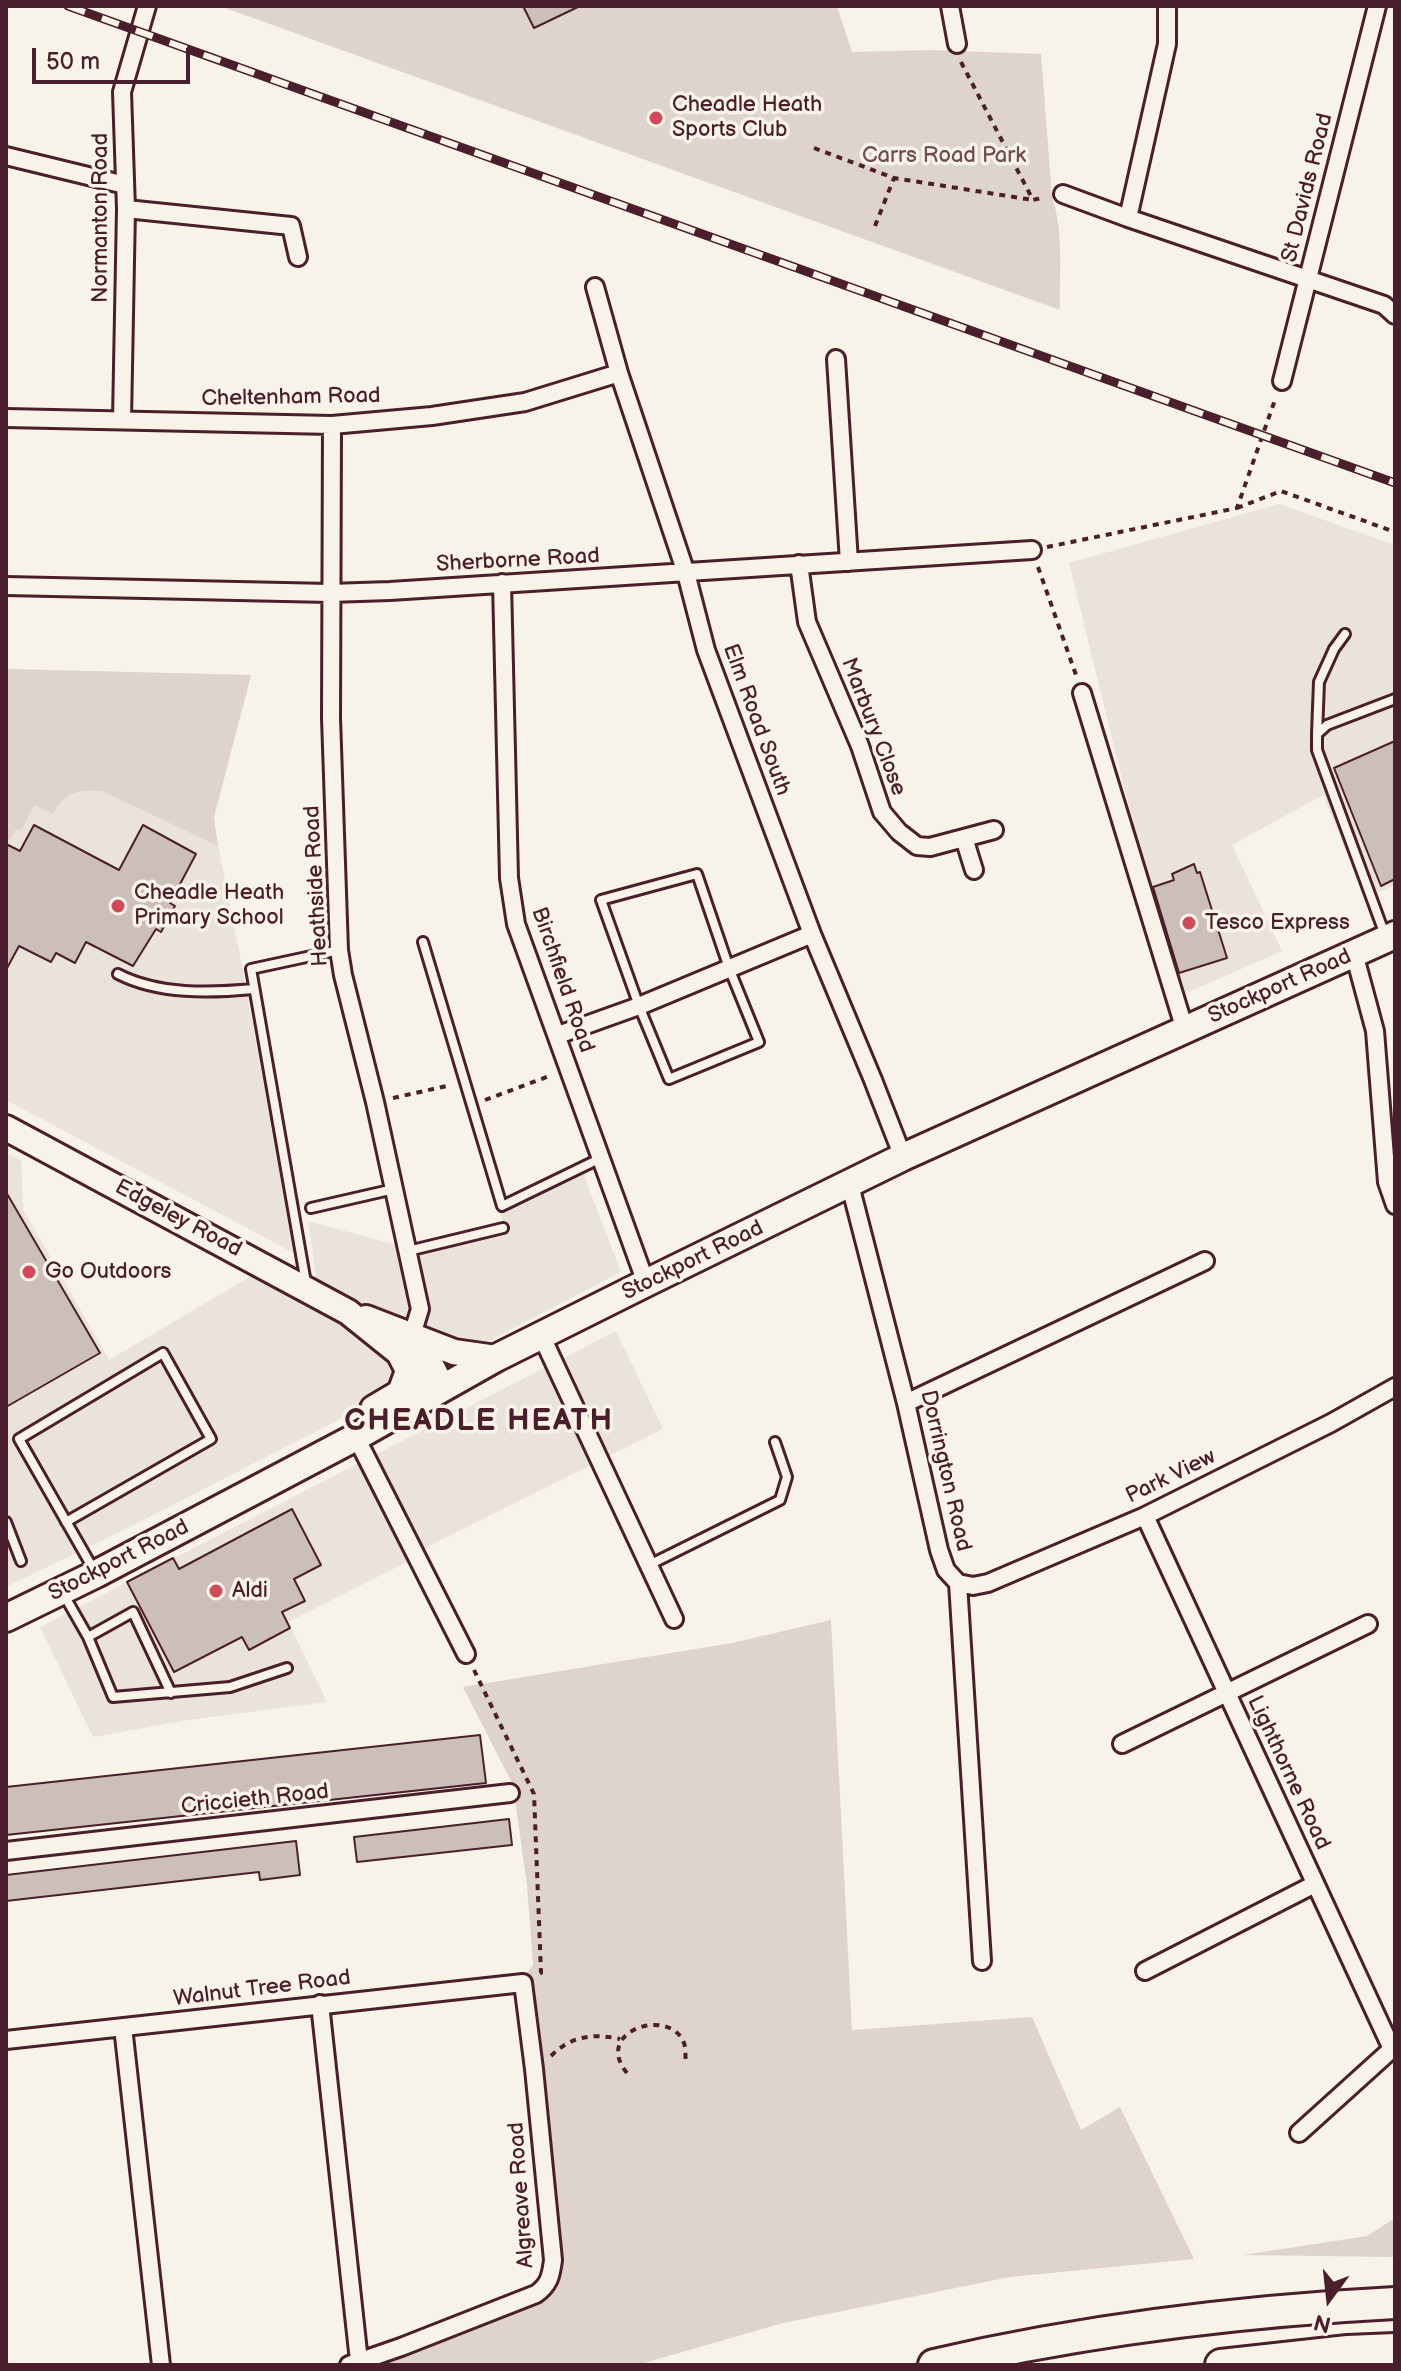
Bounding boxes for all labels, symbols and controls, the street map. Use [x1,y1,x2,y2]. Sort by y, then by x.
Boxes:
scale bar [36,32,194,82]
text: 50 m [46,47,100,76]
place label: Cheadle Heath Sports Club [672,92,822,144]
marker: Cheadle Heath Sports Club [647,109,665,127]
street label: St Davids Road [1277,111,1339,265]
street label: Normanton Road [88,133,114,303]
park label: Carrs Road Park [862,143,1026,169]
street label: Cheltenham Road [201,383,381,413]
street label: Sherborne Road [435,544,601,578]
street label: Elm Road South [716,641,796,799]
street label: Marbury Close [835,654,911,800]
street label: Heathside Road [300,805,334,967]
place label: Cheadle Heath Primary School [134,880,284,932]
marker: Cheadle Heath Primary School [109,897,127,915]
street label: Birchfield Road [525,904,599,1056]
place label: Tesco Express [1205,910,1350,936]
marker: Tesco Express [1180,914,1198,932]
street label: Stockport Road [1204,944,1356,1030]
street label: Edgeley Road [110,1175,246,1263]
street label: Stockport Road [618,1215,768,1307]
place label: Go Outdoors [45,1259,171,1285]
marker: Go Outdoors [20,1263,38,1281]
street label: Dorrington Road [914,1388,976,1554]
district label: CHEADLE HEATH [344,1404,614,1440]
street label: Park View [1122,1444,1220,1510]
street label: Stockport Road [45,1514,193,1608]
place label: Aldi [232,1578,268,1604]
marker: Aldi [207,1582,225,1600]
street label: Lighthorne Road [1241,1692,1335,1854]
street label: Criccieth Road [180,1779,330,1821]
street label: Walnut Tree Road [172,1965,352,2013]
street label: Algreave Road [504,2121,540,2269]
north arrow [1289,2259,1369,2339]
text: N [1311,2307,1334,2338]

